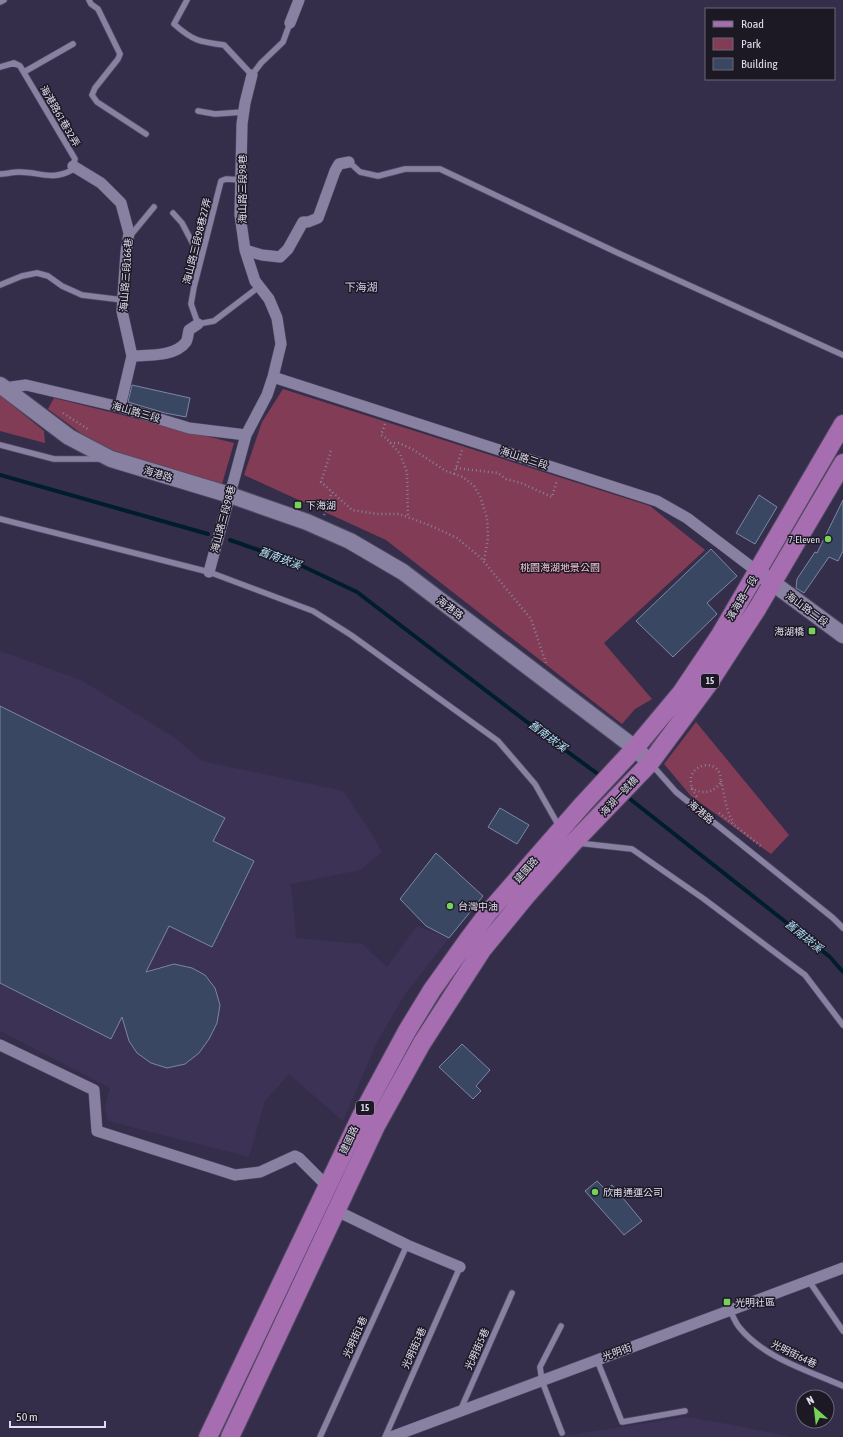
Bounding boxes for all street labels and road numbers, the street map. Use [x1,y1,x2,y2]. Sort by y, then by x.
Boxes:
street label: 海港路61巷32弄 [38,83,82,149]
street label: 海山路三段98巷 [237,154,248,224]
street label: 海山路三段98巷27弄 [181,197,213,285]
street label: 海山路三段166巷 [118,238,134,312]
street label: 海山路三段 [110,400,162,424]
street label: 海山路三段 [499,445,549,471]
street label: 海港路 [142,464,174,484]
street label: 海山路三段98巷 [209,484,237,554]
street label: 濱海路一段 [724,574,760,622]
street label: 海山路二段 [784,590,830,628]
street label: 海港路 [435,595,465,621]
road number: 15 [701,674,719,688]
street label: 海湖一號橋 [598,774,640,818]
street label: 海港路 [686,798,716,826]
street label: 建國路 [512,855,540,885]
road number: 15 [356,1101,374,1115]
street label: 建國路 [338,1124,360,1156]
street label: 光明街1巷 [341,1314,369,1360]
street label: 光明街3巷 [400,1325,428,1371]
street label: 光明街5巷 [463,1326,491,1372]
street label: 光明街64巷 [769,1338,819,1370]
street label: 光明街 [601,1342,633,1362]

